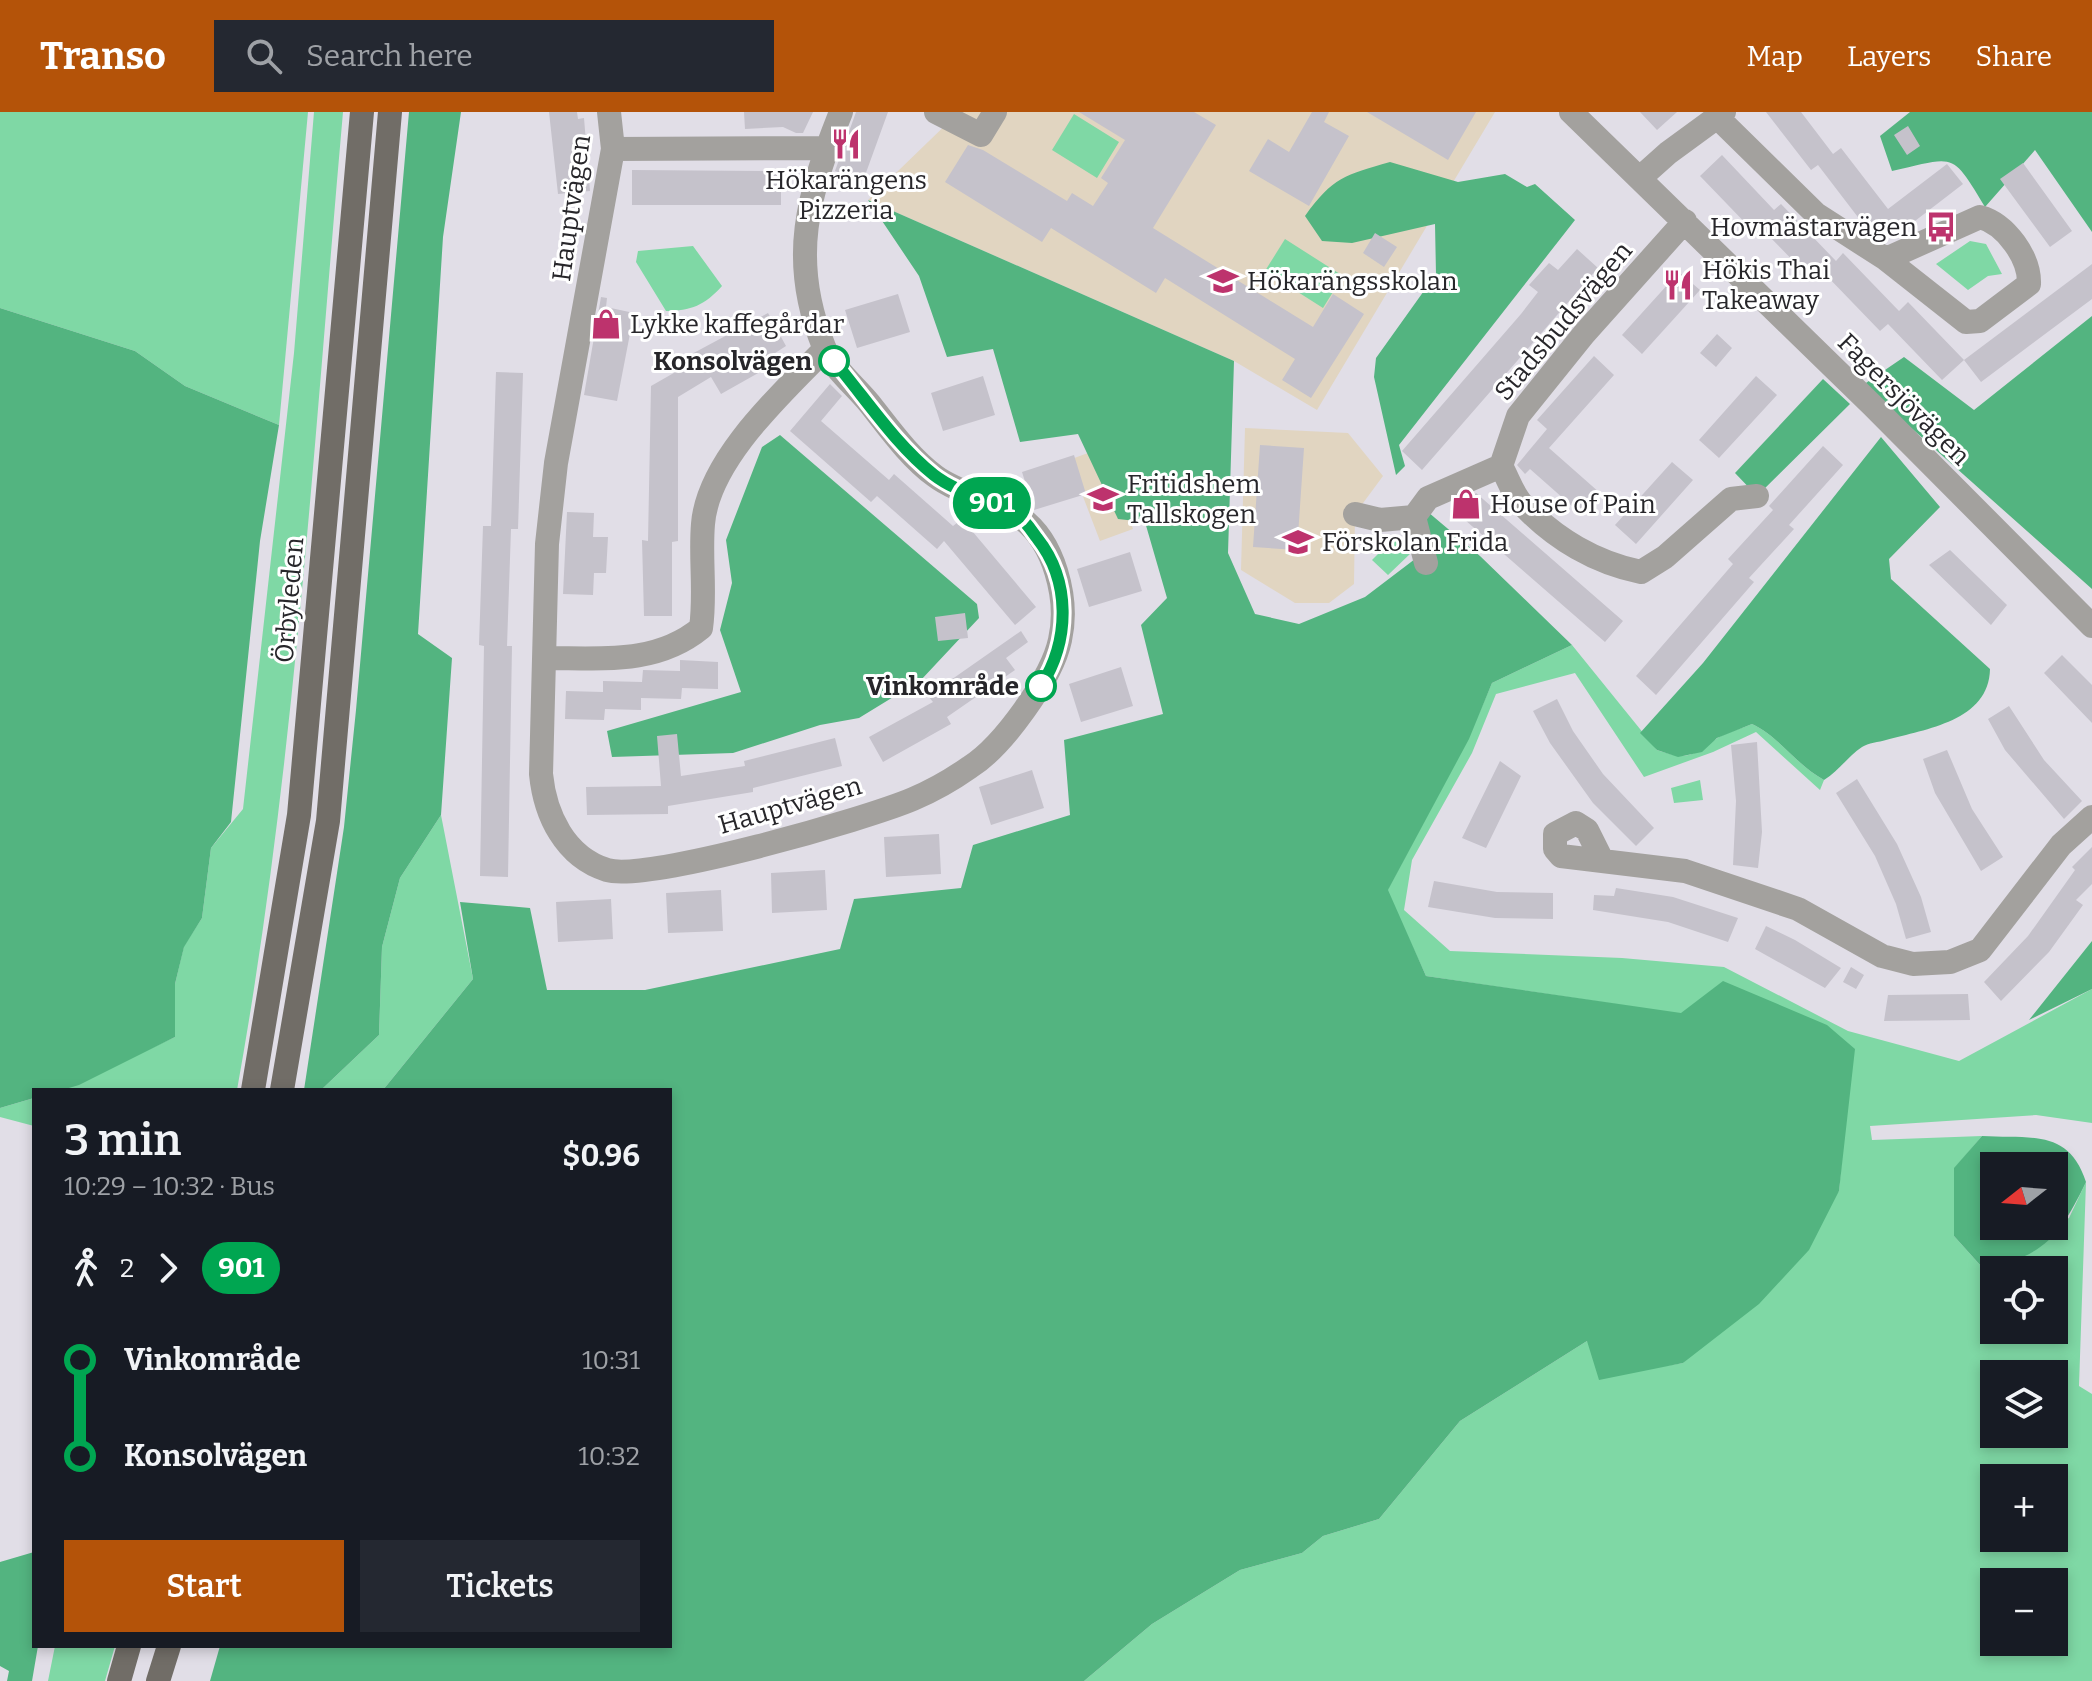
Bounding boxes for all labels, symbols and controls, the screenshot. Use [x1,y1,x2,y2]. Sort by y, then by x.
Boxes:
search box [214,20,774,92]
text: Transo [40,33,166,79]
icon: search [242,34,286,78]
text: Search here [306,38,473,74]
text: Map [1746,40,1803,73]
text: Layers [1847,40,1931,73]
text: Share [1975,40,2052,73]
restaurant icon: Hökarängens Pizzeria [829,127,863,161]
street label: Hauptvägen [546,132,597,283]
place label: Hökarängens Pizzeria [765,165,927,226]
bus stop icon: Hovmästarvägen [1924,210,1958,244]
place label: Hovmästarvägen [1710,212,1918,243]
street label: Stadsbudsvägen [1488,235,1639,407]
place label: Hökis Thai Takeaway [1702,255,1830,316]
school or university icon: Hökarängsskolan [1206,264,1240,298]
place label: Hökarängsskolan [1247,266,1458,297]
restaurant icon: Hökis Thai Takeaway [1661,268,1695,302]
shop icon: Lykke kaffegårdar [589,307,623,341]
place label: Lykke kaffegårdar [630,309,845,340]
street label: Fagersjövägen [1831,327,1976,472]
place label: Konsolvägen [653,346,812,377]
marker: Konsolvägen [819,346,849,376]
place label: Fritidshem Tallskogen [1127,469,1260,530]
line badge: 901 [946,477,1038,529]
school or university icon: Fritidshem Tallskogen [1086,482,1120,516]
text: 901 [969,486,1015,519]
shop icon: House of Pain [1449,487,1483,521]
place label: House of Pain [1490,489,1656,520]
school or university icon: Förskolan Frida [1281,525,1315,559]
place label: Förskolan Frida [1322,527,1508,558]
street label: Örbyleden [269,536,310,664]
place label: Vinkområde [866,671,1019,702]
marker: Vinkområde [1026,671,1056,701]
street label: Hauptvägen [715,770,866,841]
text: 3 min [64,1114,181,1167]
text: $0.96 [562,1138,640,1174]
north arrow [1980,1152,2068,1240]
map controls [1980,1152,2068,1656]
text: 10:29 – 10:32 · Bus [64,1171,275,1202]
icon: walk [64,1246,108,1290]
icon: forward [146,1246,190,1290]
text: 901 [218,1251,264,1284]
text: 2 [120,1253,134,1284]
button: locate [1980,1256,2068,1344]
text: Vinkområde [124,1342,301,1378]
text: 10:31 [582,1345,640,1376]
button: layers [1980,1360,2068,1448]
text: Konsolvägen [124,1438,307,1474]
text: 10:32 [578,1441,640,1472]
button: + [1980,1464,2068,1552]
button: Start [64,1540,344,1632]
button: Tickets [360,1540,640,1632]
button: − [1980,1568,2068,1656]

